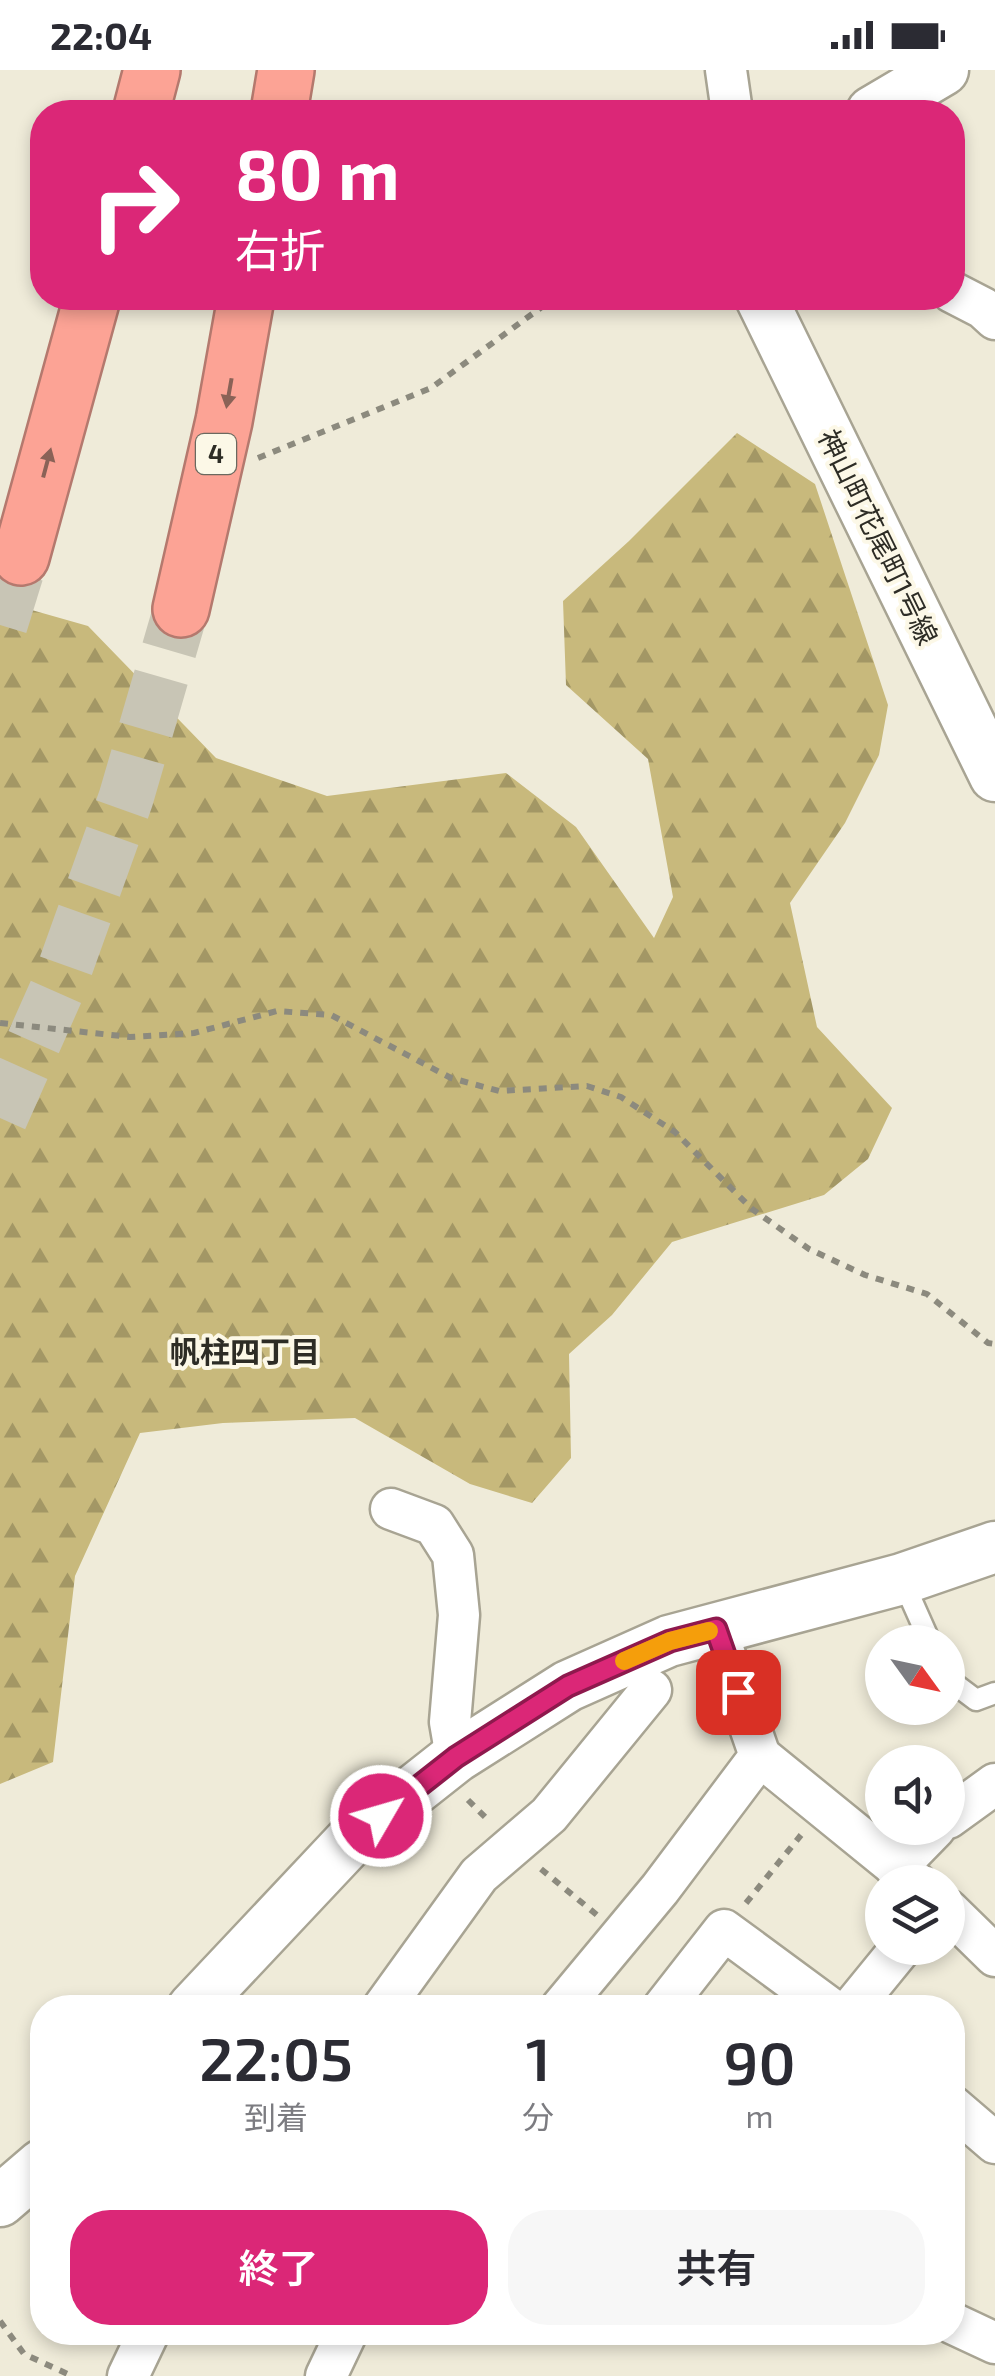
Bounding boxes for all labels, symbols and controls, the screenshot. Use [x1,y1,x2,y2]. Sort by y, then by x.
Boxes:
text: 22:04 [50,12,152,58]
text: 80 m [235,130,400,214]
icon: right [70,140,200,270]
text: 右折 [235,222,325,276]
one-way arrow [221,378,236,410]
street label: 神山町花尾町1号線 [812,423,946,650]
road number: 4 [196,434,236,474]
one-way arrow [40,447,55,477]
district label: 帆柱四丁目 [170,1333,320,1369]
north arrow [865,1625,965,1725]
map controls [865,1625,965,1965]
pin [696,1650,781,1735]
icon: arrive [711,1665,766,1720]
button: sound [865,1745,965,1845]
position arrow [329,1764,433,1868]
button: layers [865,1865,965,1965]
text: 22:05 [199,2021,353,2093]
text: 1 [526,2021,551,2093]
text: 90 [724,2025,796,2097]
text: m [746,2096,774,2134]
text: 到着 [244,2097,308,2135]
text: 分 [522,2097,554,2135]
button: 終了 [70,2210,488,2325]
button: 共有 [508,2210,925,2325]

